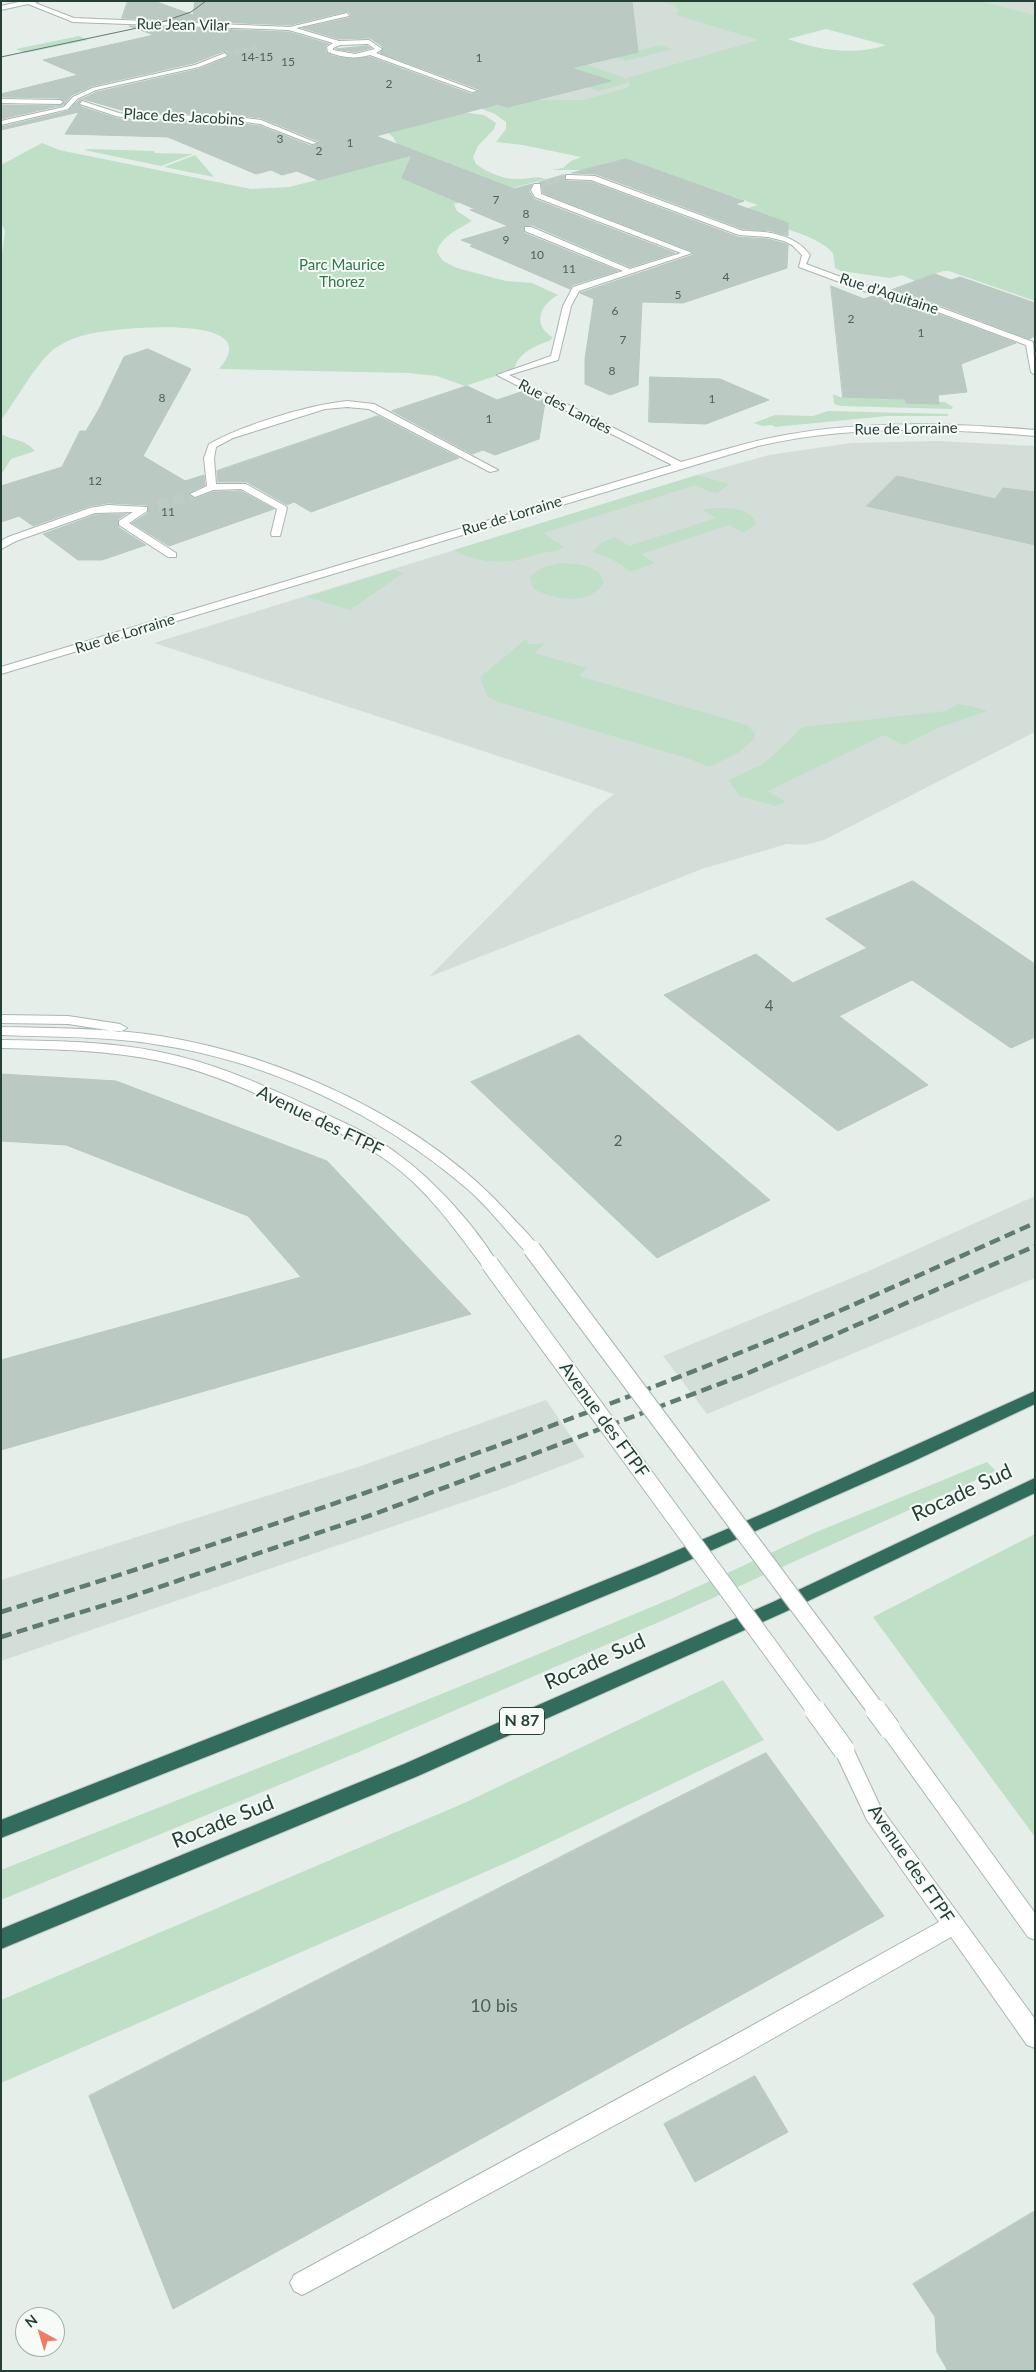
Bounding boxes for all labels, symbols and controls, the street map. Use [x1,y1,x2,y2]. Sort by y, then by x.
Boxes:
street label: Rue Jean Vilar [136,15,230,35]
house number: 14-15 [241,50,273,64]
house number: 1 [476,51,482,65]
house number: 15 [281,55,295,69]
house number: 2 [386,77,392,91]
street label: Place des Jacobins [123,105,245,129]
house number: 3 [277,132,283,146]
house number: 1 [347,136,353,150]
house number: 2 [316,144,322,158]
house number: 7 [493,193,499,207]
house number: 8 [523,207,529,221]
house number: 9 [503,233,509,247]
house number: 10 [530,248,544,262]
park label: Parc Maurice Thorez [299,256,385,291]
house number: 11 [562,262,576,276]
house number: 4 [723,270,729,284]
street label: Rue d'Aquitaine [837,270,941,318]
house number: 5 [675,288,681,302]
house number: 6 [612,304,618,318]
house number: 2 [848,312,854,326]
house number: 1 [918,326,924,340]
house number: 7 [620,333,626,347]
house number: 8 [609,364,615,378]
street label: Rue des Landes [515,376,615,438]
house number: 8 [159,391,165,405]
house number: 1 [709,392,715,406]
house number: 1 [486,412,492,426]
street label: Rue de Lorraine [854,419,958,439]
house number: 12 [88,474,102,488]
street label: Rue de Lorraine [460,492,564,540]
house number: 11 [161,505,175,519]
street label: Rue de Lorraine [73,610,177,658]
house number: 4 [765,997,773,1015]
street label: Avenue des FTPF [253,1081,387,1161]
house number: 2 [614,1132,622,1150]
street label: Avenue des FTPF [555,1358,653,1482]
street label: Rocade Sud [908,1459,1016,1527]
street label: Rocade Sud [541,1629,649,1695]
road number: N 87 [500,1708,544,1734]
street label: Rocade Sud [168,1790,278,1854]
street label: Avenue des FTPF [863,1801,959,1927]
house number: 10 bis [470,1995,518,2017]
north arrow [15,2307,65,2357]
text: N [21,2311,40,2331]

